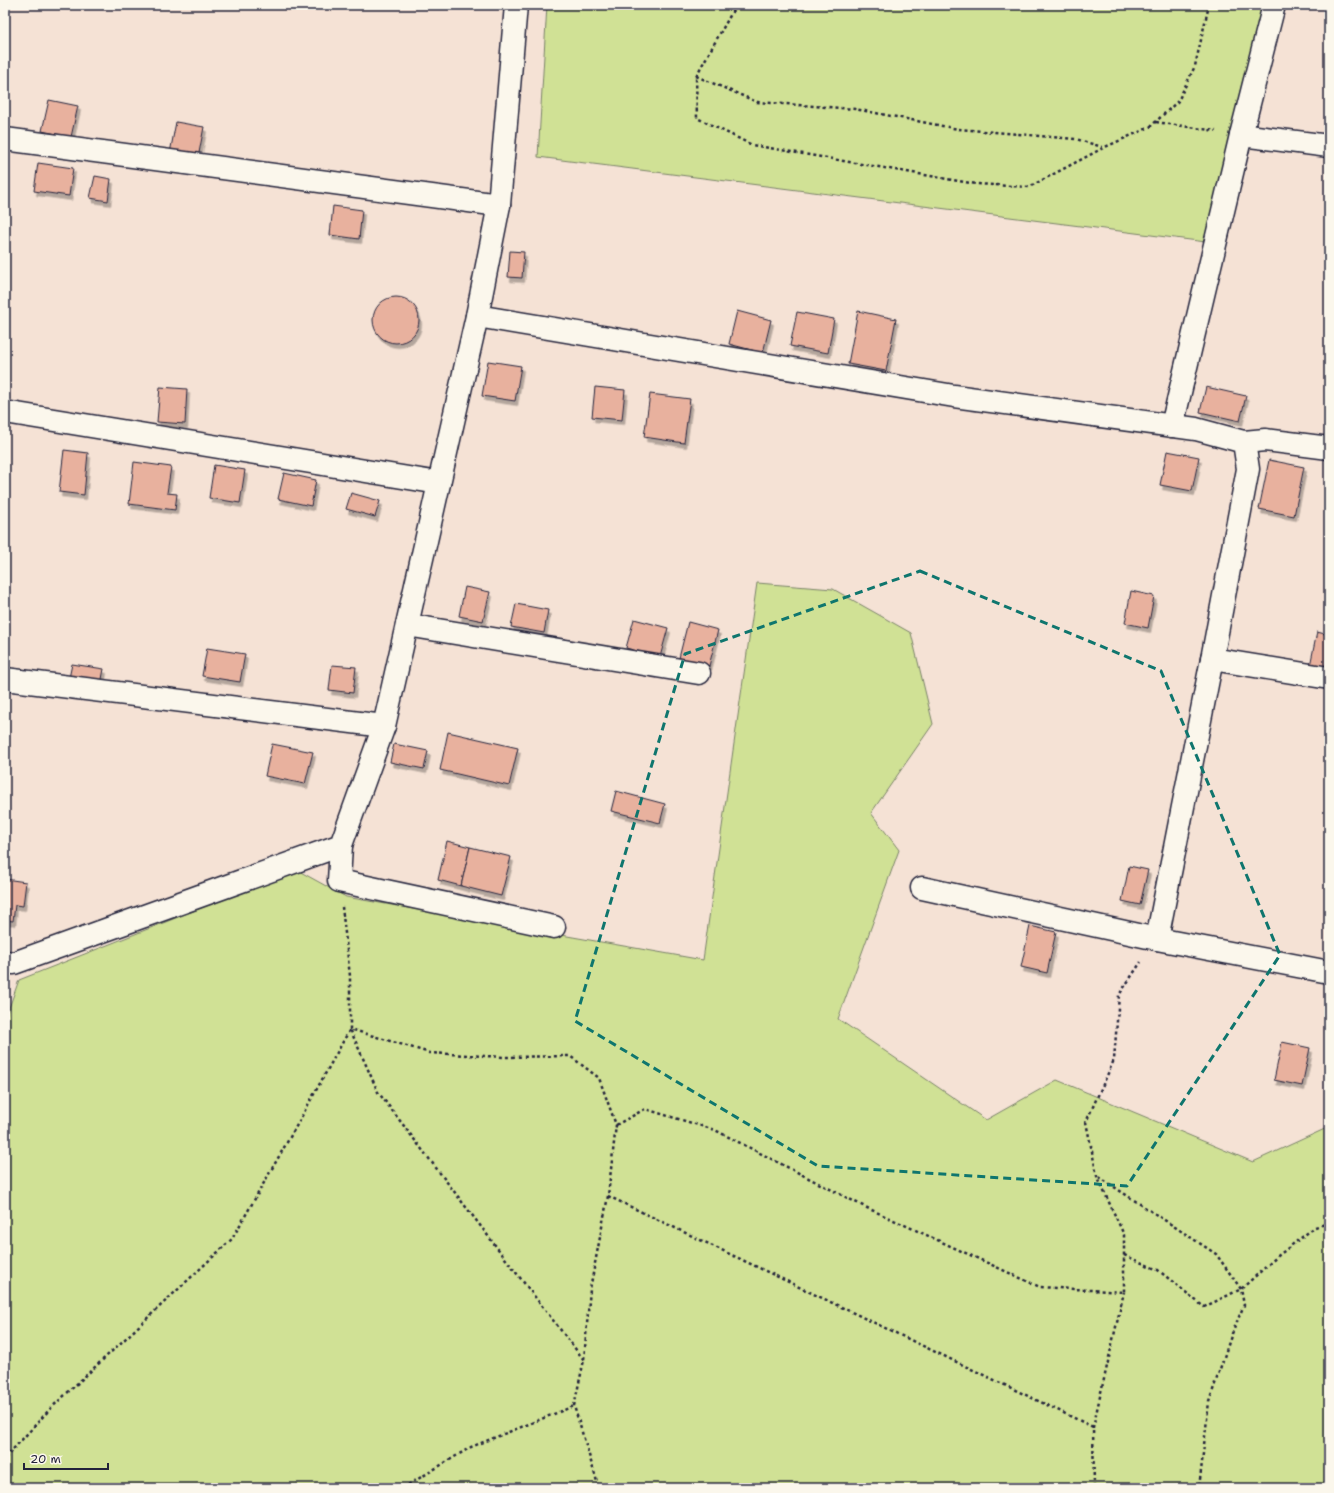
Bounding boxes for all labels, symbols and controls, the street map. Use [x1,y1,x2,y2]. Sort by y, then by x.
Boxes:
scale bar [24,1445,108,1471]
text: 20 m [30,1451,61,1467]

